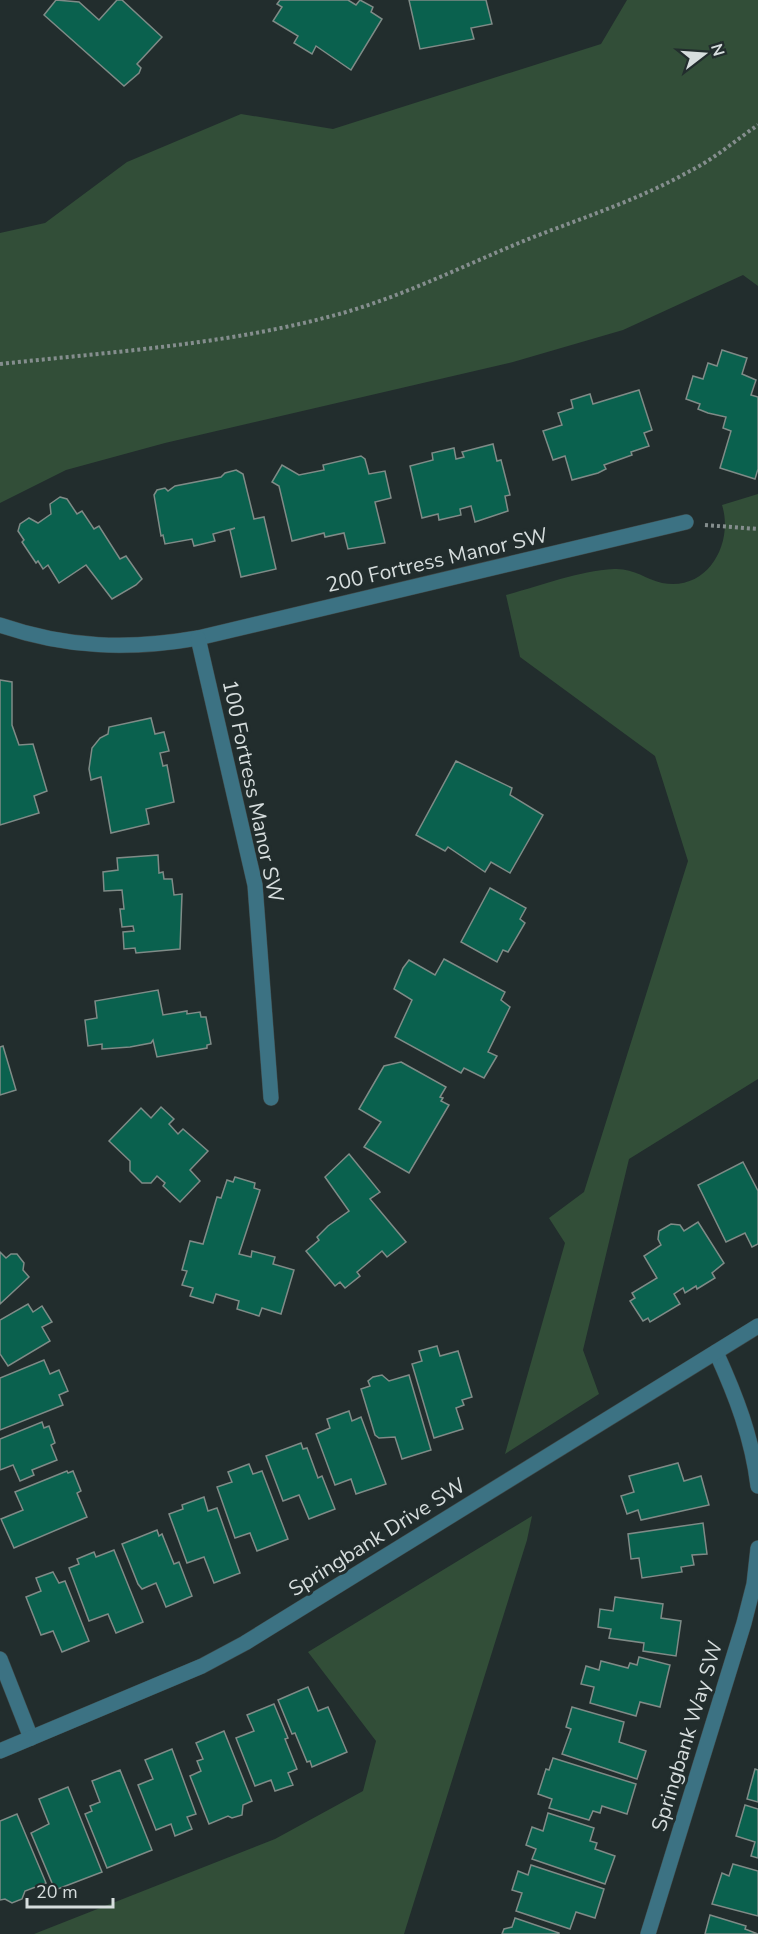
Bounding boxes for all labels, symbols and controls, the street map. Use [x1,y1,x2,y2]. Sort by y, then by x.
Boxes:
north arrow [674,24,734,84]
text: N [705,41,730,59]
street label: 200 Fortress Manor SW [323,521,551,599]
street label: 100 Fortress Manor SW [216,677,290,905]
street label: Springbank Drive SW [283,1471,471,1603]
street label: Springbank Way SW [645,1637,729,1835]
scale bar [27,1871,112,1909]
text: 20 m [36,1880,78,1904]

